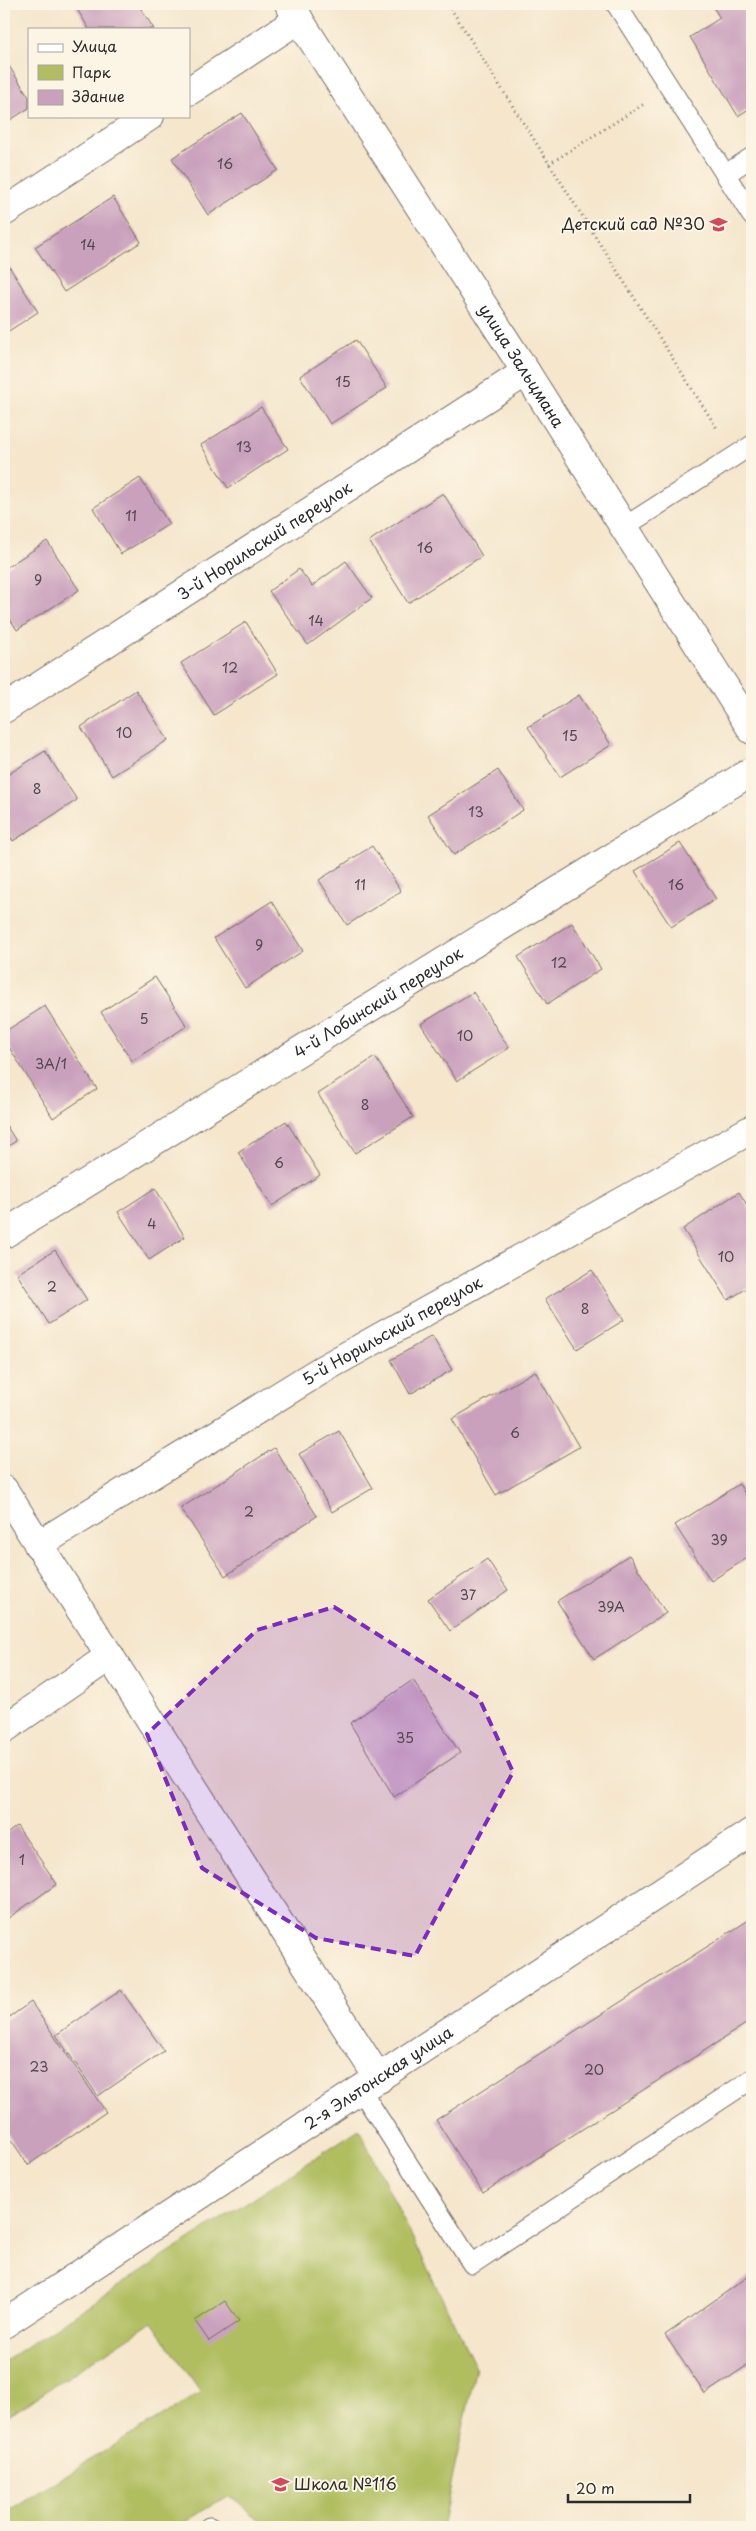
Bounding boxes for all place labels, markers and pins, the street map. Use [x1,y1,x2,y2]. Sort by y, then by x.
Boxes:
place label: Детский сад №30 [561,211,705,235]
school or university icon: Детский сад №30 [709,214,729,234]
place label: Школа №116 [294,2471,397,2495]
school or university icon: Школа №116 [270,2474,290,2494]

